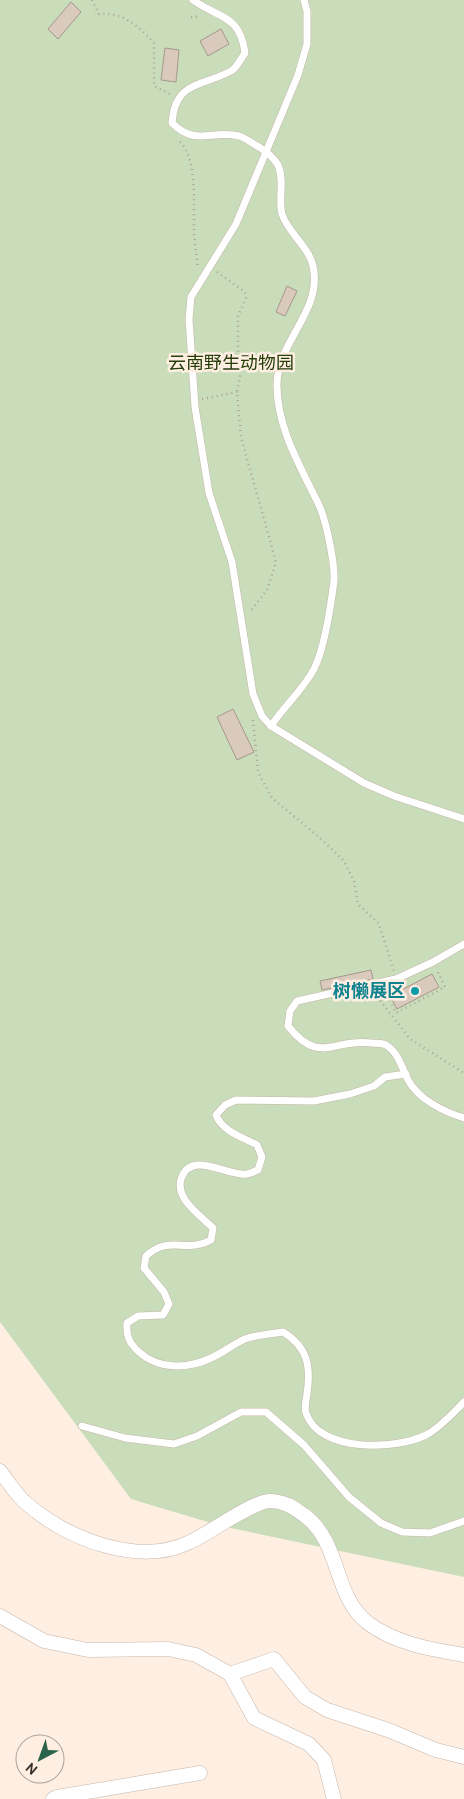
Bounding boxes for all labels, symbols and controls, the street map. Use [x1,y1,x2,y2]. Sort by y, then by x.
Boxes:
park label: 云南野生动物园 [168,352,294,374]
place label: 树懒展区 [333,980,405,1002]
marker: 树懒展区 [409,985,421,997]
north arrow [15,1734,65,1784]
text: N [22,1759,41,1779]

